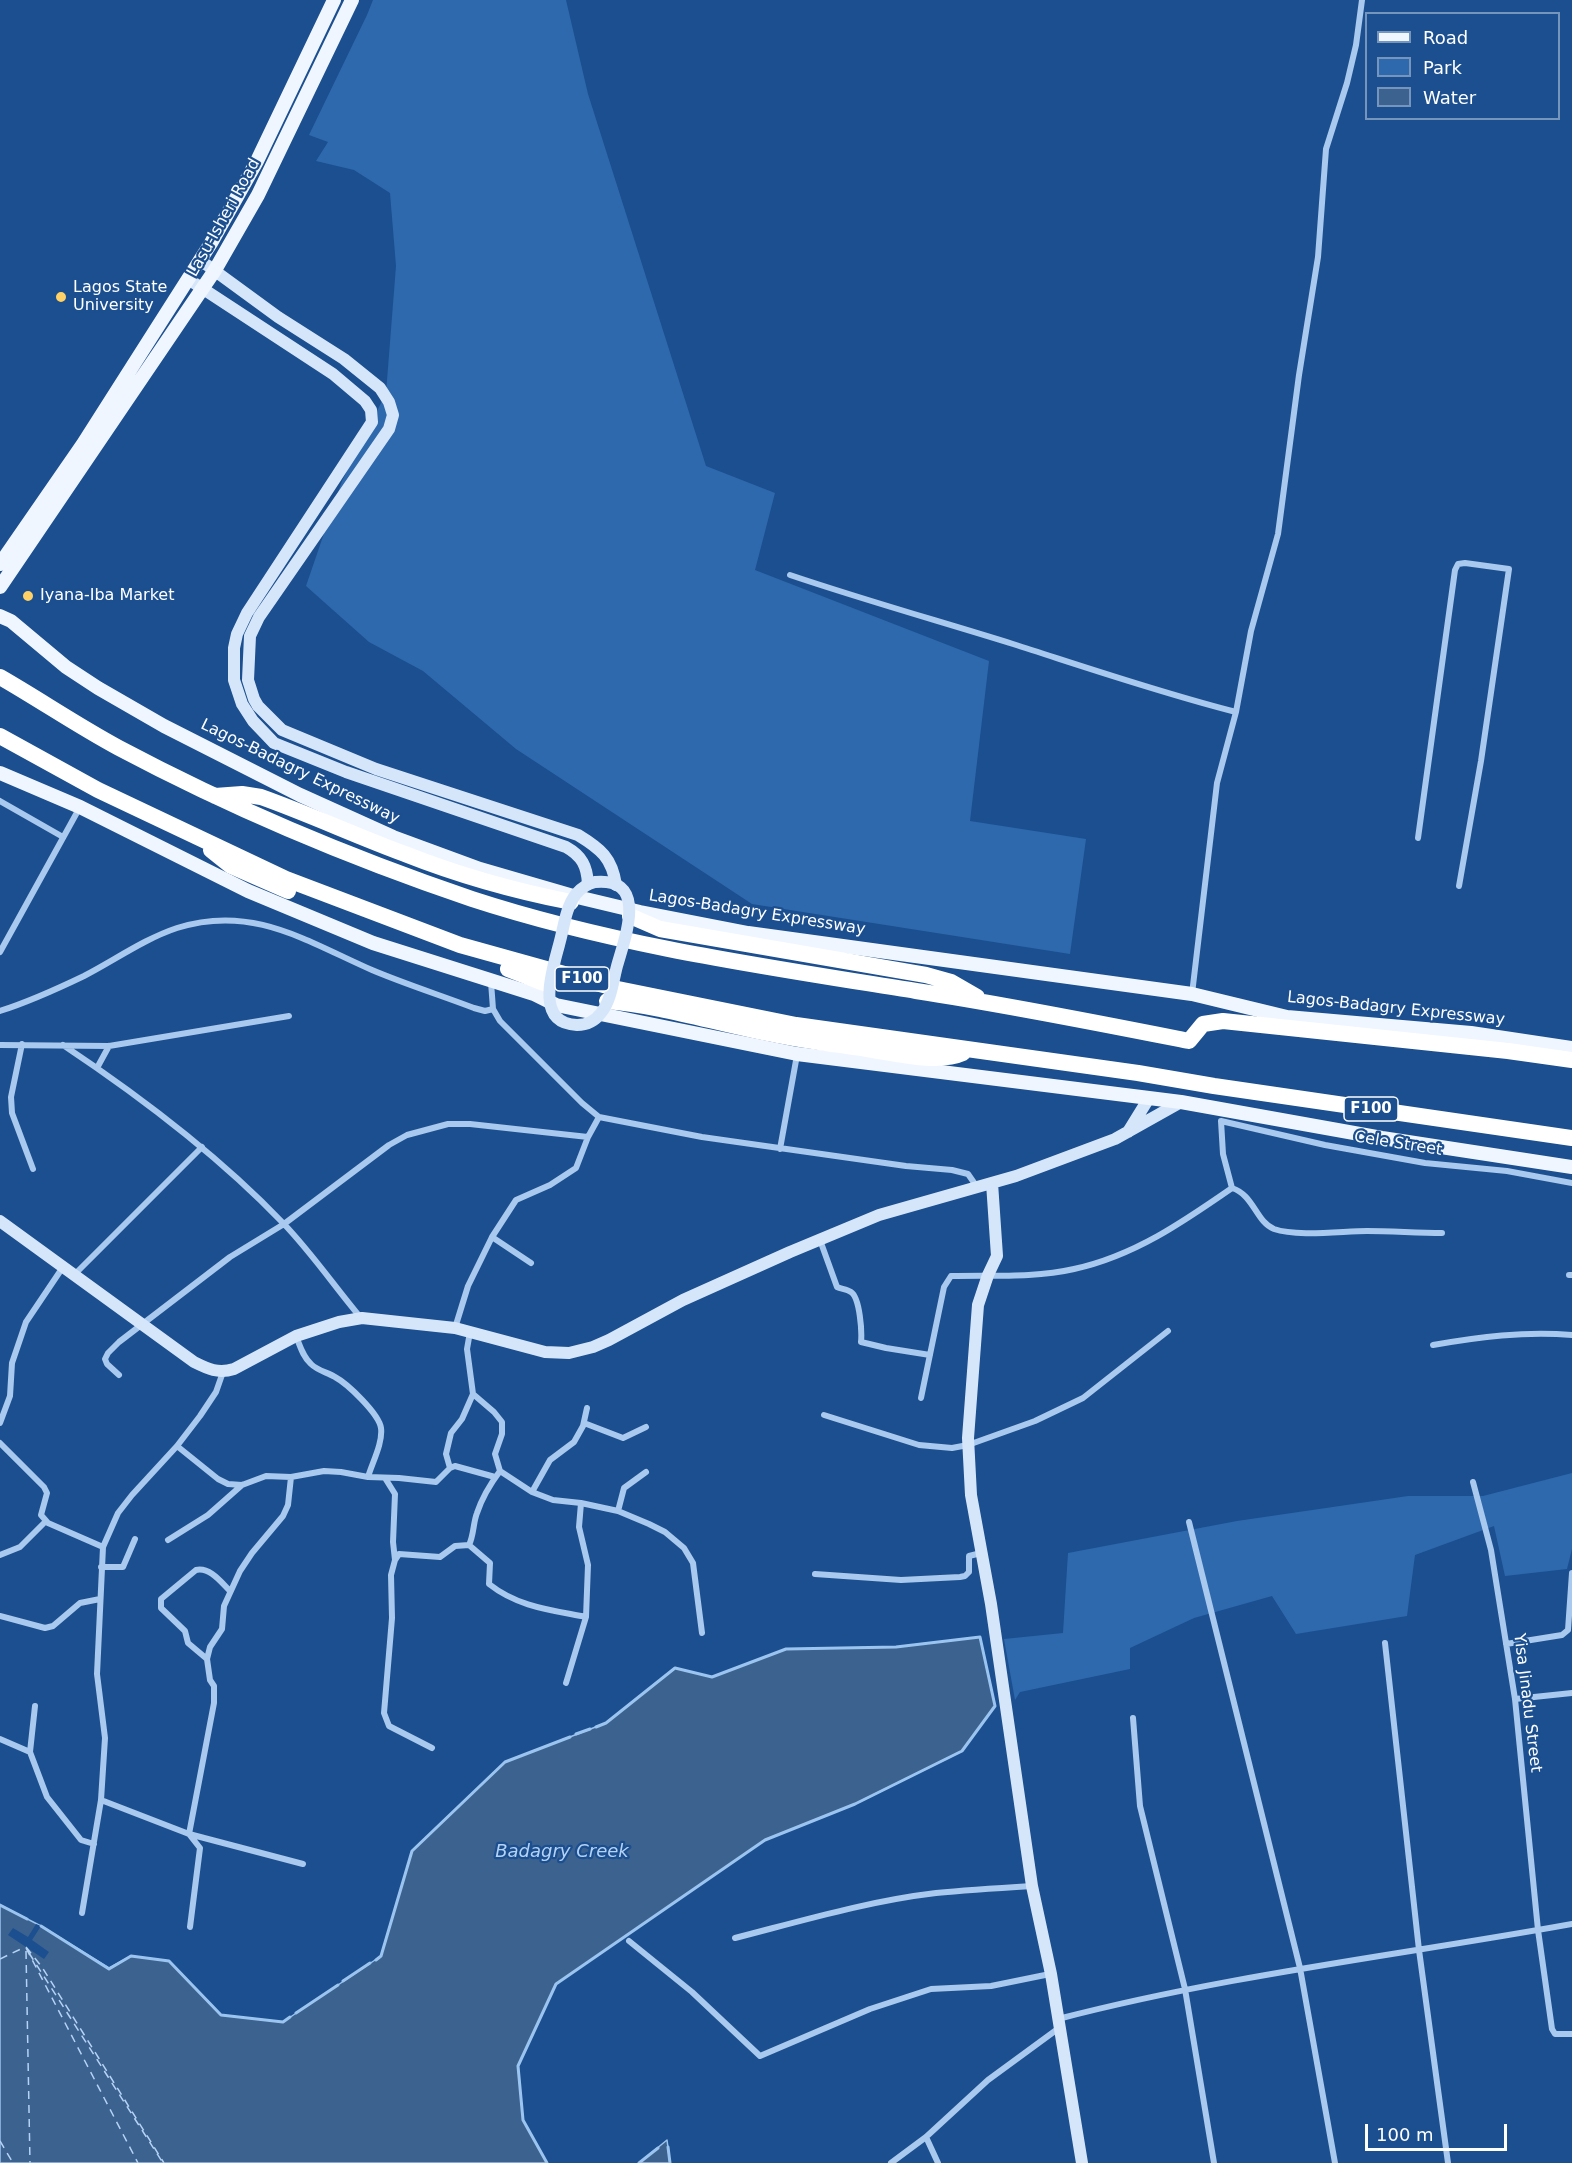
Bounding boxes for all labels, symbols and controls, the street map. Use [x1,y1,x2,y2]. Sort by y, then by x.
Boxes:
legend [1365,12,1560,120]
text: Road [1423,27,1468,48]
text: Park [1423,57,1462,78]
text: Water [1423,87,1476,108]
street label: Lasu-Isheri Road [184,156,264,280]
place label: Lagos State University [73,278,167,316]
marker: Lagos State University [54,290,68,304]
place label: Iyana-Iba Market [40,586,174,606]
marker: Iyana-Iba Market [21,589,35,603]
street label: Lagos-Badagry Expressway [197,715,403,829]
street label: Lagos-Badagry Expressway [647,886,867,940]
road number: F100 [555,967,609,991]
street label: Lagos-Badagry Expressway [1286,988,1506,1030]
road number: F100 [1344,1097,1398,1121]
street label: Cele Street [1353,1128,1443,1160]
street label: Yisa Jinadu Street [1509,1632,1545,1774]
water label: Badagry Creek [495,1841,629,1863]
scale bar [1368,2112,1510,2150]
text: 100 m [1376,2124,1434,2145]

